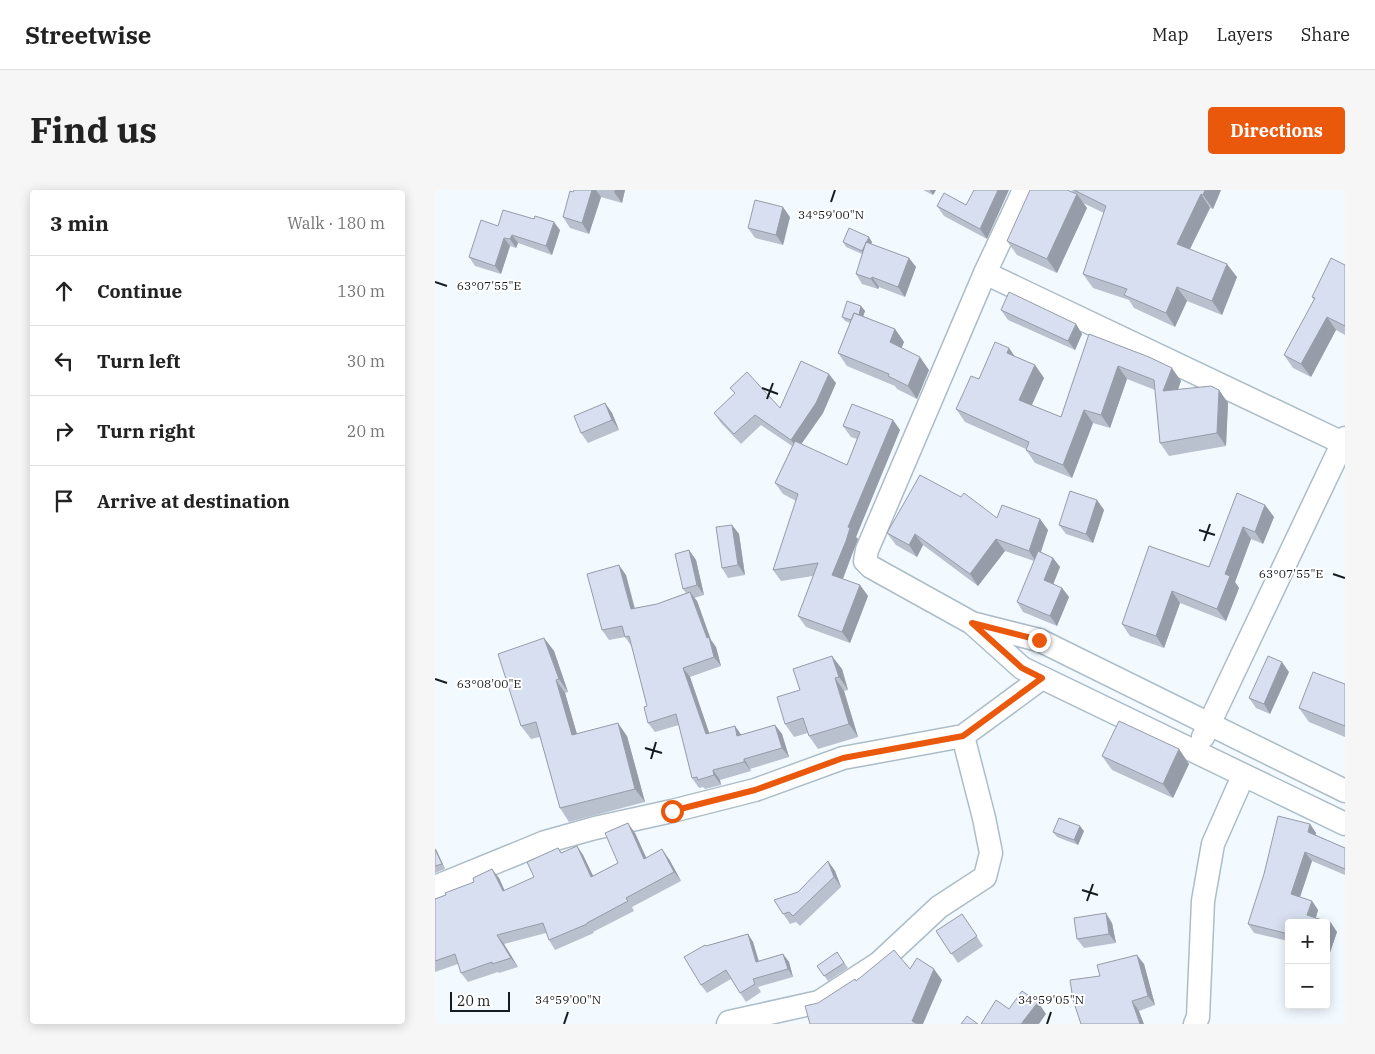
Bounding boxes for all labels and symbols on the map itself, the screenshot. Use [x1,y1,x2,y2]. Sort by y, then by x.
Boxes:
text: 34°59'00"N [798,207,864,222]
text: 63°07'55"E [457,278,521,293]
text: 63°07'55"E [1259,566,1323,581]
route end [1028,629,1051,652]
text: 63°08'00"E [457,676,521,691]
route start [661,800,684,823]
scale bar [450,989,510,1012]
text: 34°59'00"N [535,992,601,1007]
text: 34°59'05"N [1018,992,1084,1007]

